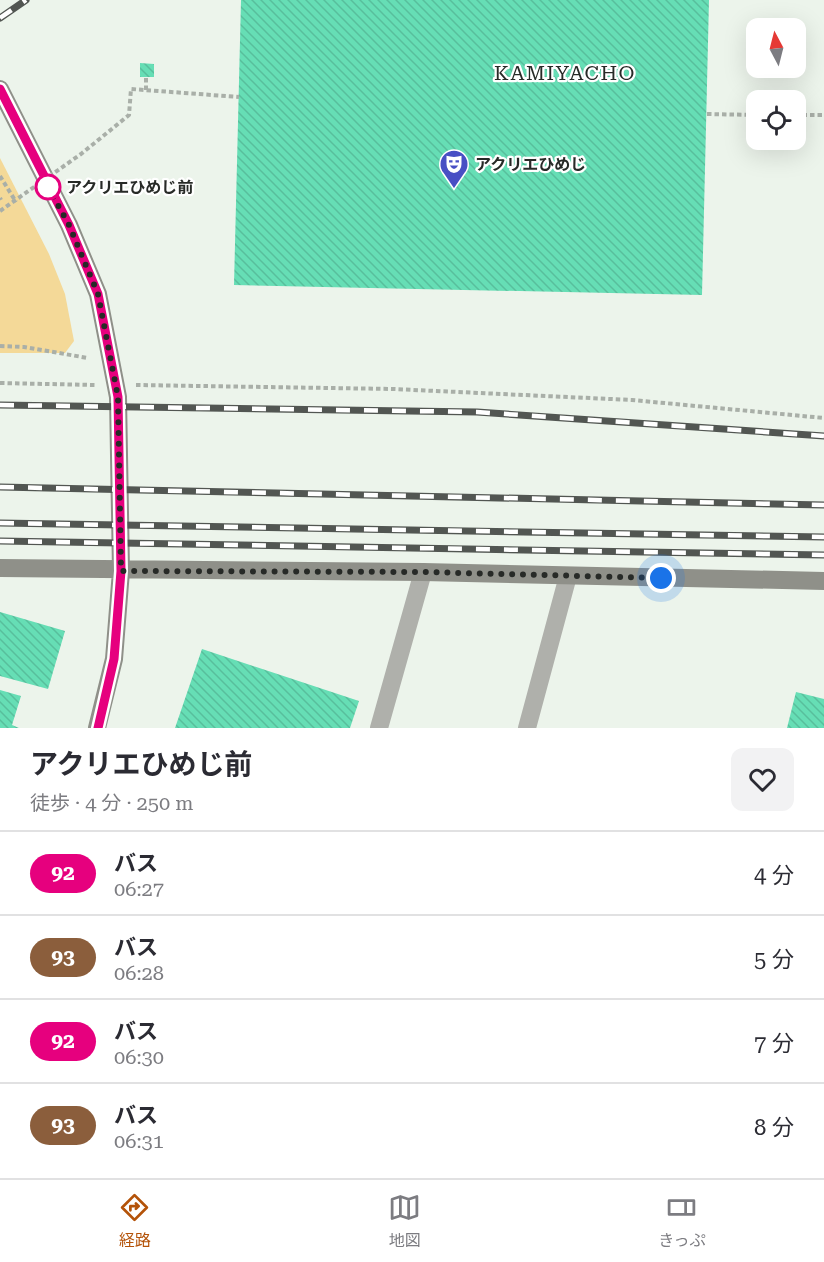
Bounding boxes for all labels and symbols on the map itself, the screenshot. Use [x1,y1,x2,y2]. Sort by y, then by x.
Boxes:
north arrow [746,18,806,78]
district label: KAMIYACHO [494,61,636,85]
theatre icon: アクリエひめじ [438,148,470,190]
place label: アクリエひめじ [475,155,586,174]
marker: アクリエひめじ前 [35,174,61,200]
place label: アクリエひめじ前 [66,178,193,197]
your location [646,563,676,593]

